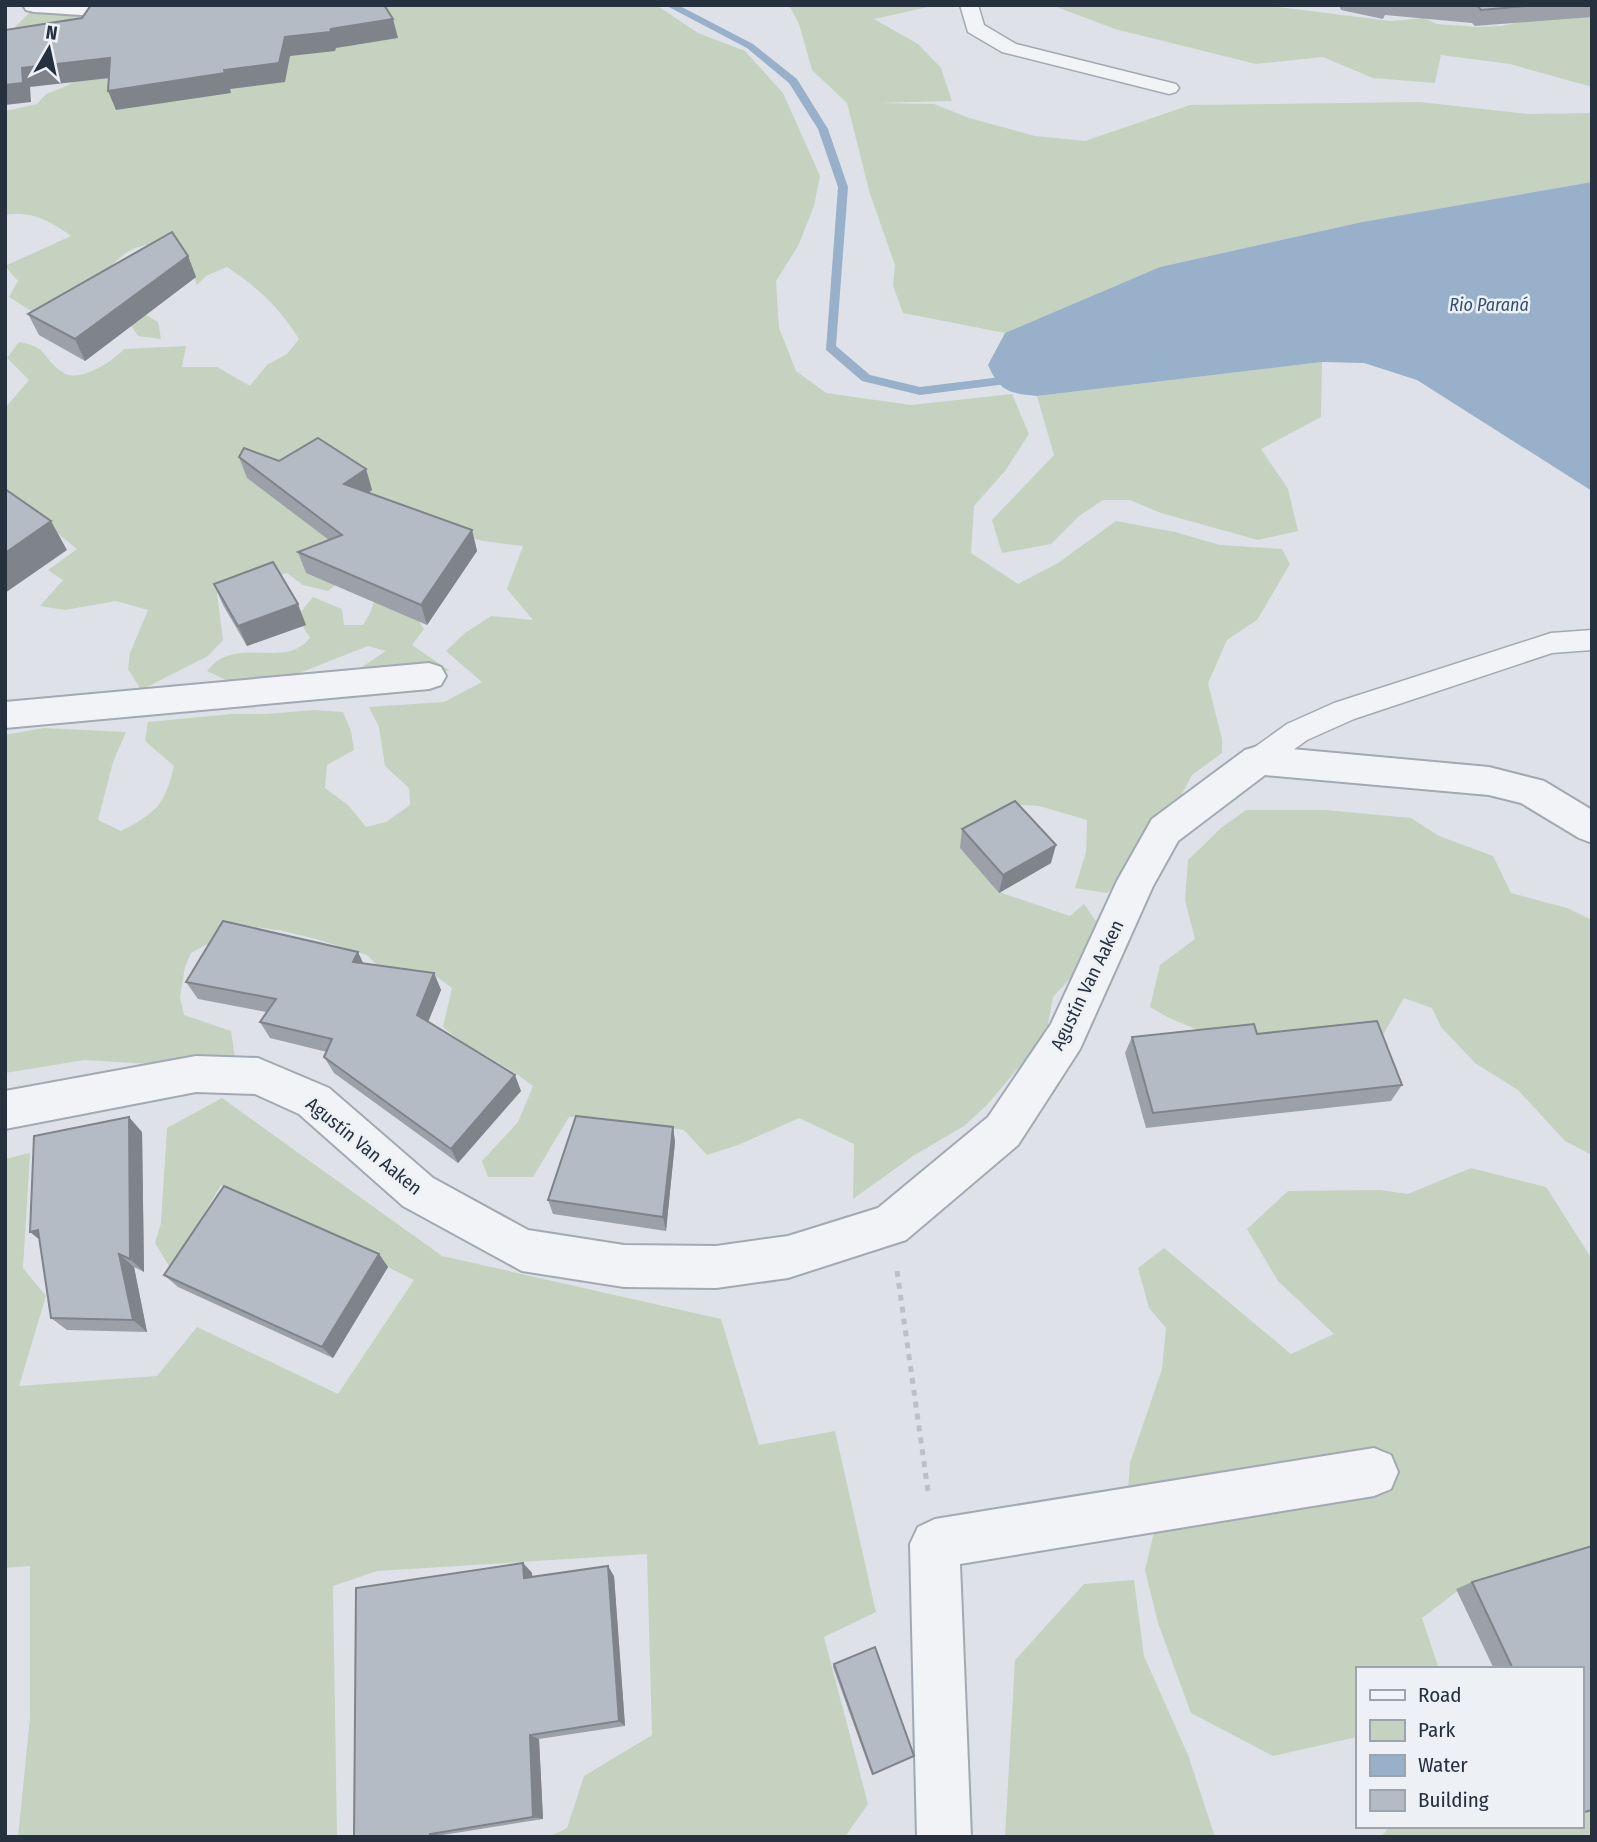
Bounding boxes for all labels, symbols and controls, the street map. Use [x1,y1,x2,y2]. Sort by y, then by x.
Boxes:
north arrow [14,14,84,84]
text: N [44,20,59,45]
water label: Rio Paraná [1449,294,1529,316]
street label: Agustín Van Aaken [1045,916,1129,1054]
street label: Agustín Van Aaken [301,1092,427,1200]
legend [1356,1667,1583,1828]
text: Road [1418,1682,1462,1708]
text: Park [1418,1717,1456,1743]
text: Water [1418,1752,1468,1778]
text: Building [1418,1787,1489,1813]

